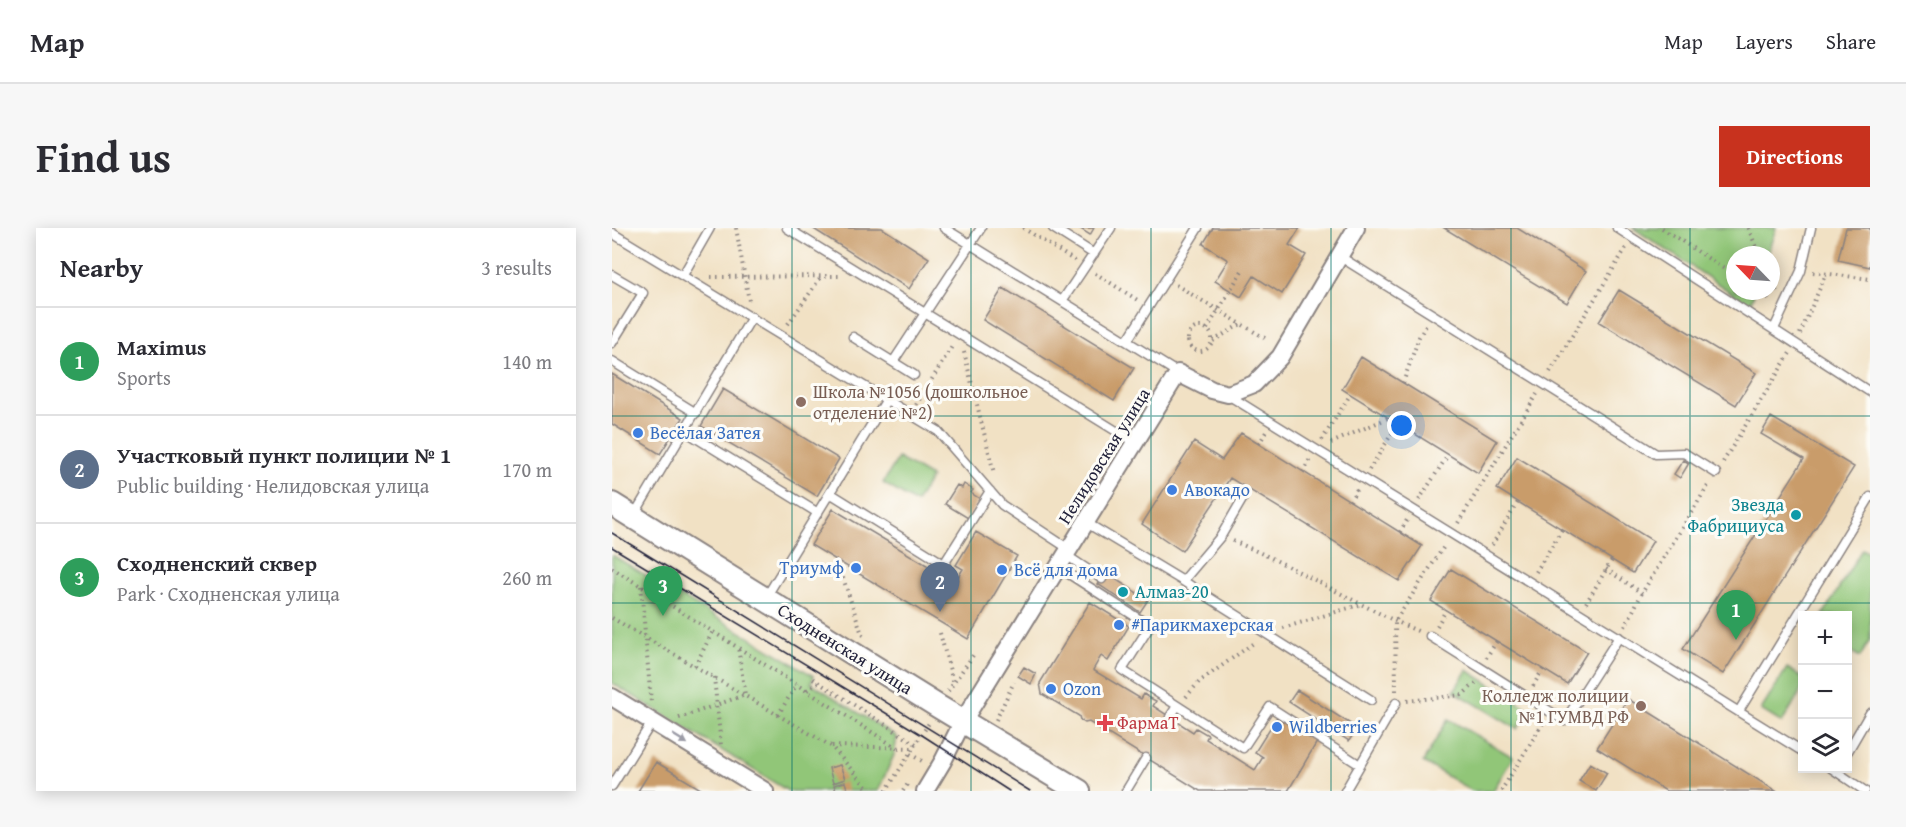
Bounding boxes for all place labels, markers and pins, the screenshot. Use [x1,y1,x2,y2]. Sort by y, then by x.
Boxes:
place label: Школа №1056 (дошкольное отделение №2) [813,378,1028,426]
marker: Школа №1056 (дошкольное отделение №2) [794,395,808,409]
place label: Весёлая Затея [650,419,761,446]
marker: Весёлая Затея [631,426,645,440]
place label: Авокадо [1184,476,1250,503]
marker: Авокадо [1165,483,1179,497]
place label: Звезда Фабрициуса [1687,491,1784,539]
marker: Звезда Фабрициуса [1789,508,1803,522]
place label: Триумф [779,554,844,581]
place label: Всё для дома [1014,556,1118,583]
marker: Триумф [849,561,863,575]
pin: 2 [920,562,960,612]
marker: Всё для дома [995,563,1009,577]
pin: 3 [644,566,682,616]
place label: Алмаз-20 [1135,578,1209,605]
marker: Алмаз-20 [1116,585,1130,599]
pin: 1 [1716,590,1756,640]
place label: #Парикмахерская [1131,611,1274,638]
marker: #Парикмахерская [1112,618,1126,632]
place label: Ozon [1063,675,1101,702]
marker: Ozon [1044,682,1058,696]
place label: Колледж полиции №1 ГУМВД РФ [1482,682,1629,730]
marker: Колледж полиции №1 ГУМВД РФ [1634,699,1648,713]
place label: ФармаТ [1117,709,1179,736]
place label: Wildberries [1289,713,1377,740]
marker: ФармаТ [1098,716,1112,730]
marker: Wildberries [1270,720,1284,734]

